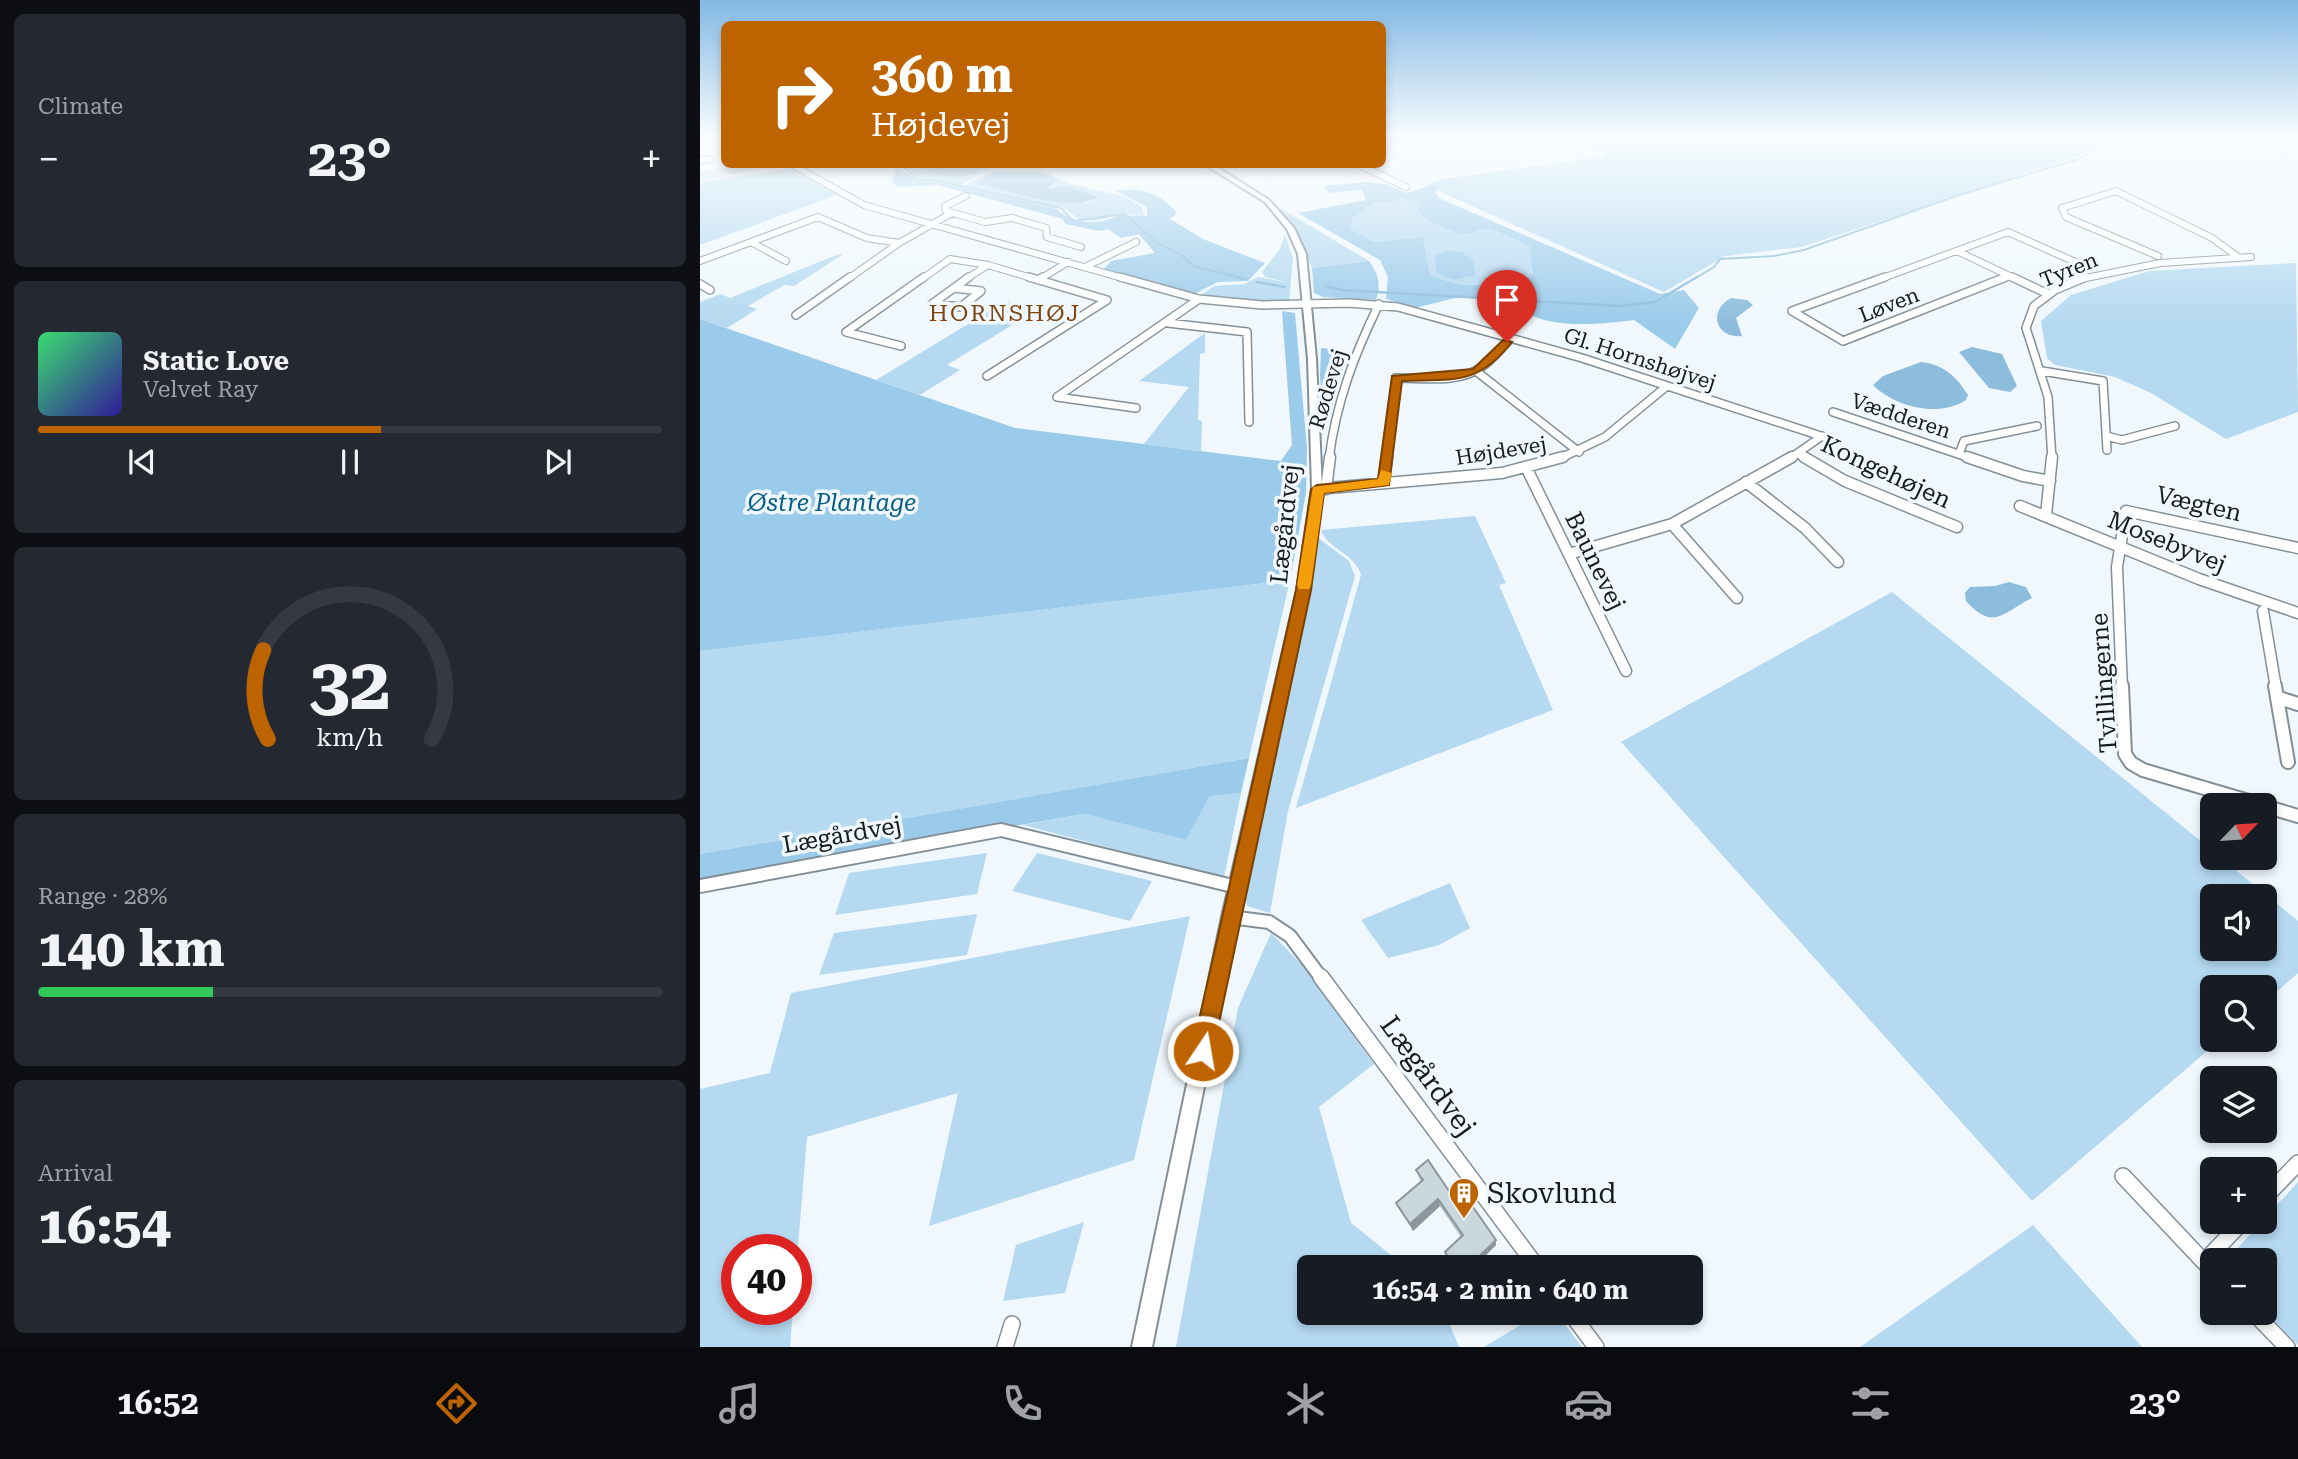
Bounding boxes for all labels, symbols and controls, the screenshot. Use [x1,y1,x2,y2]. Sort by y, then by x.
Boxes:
text: 360 m [871,47,1013,104]
icon: right [756,49,847,140]
text: Climate [38,93,123,120]
text: Højdevej [871,106,1011,144]
text: 23° [308,128,392,189]
text: − [38,137,59,181]
text: + [641,137,662,181]
street label: Tyren [2037,247,2102,292]
pin [1477,270,1537,342]
icon: arrive [1488,281,1526,319]
street label: Løven [1856,282,1923,327]
district label: HORNSHØJ [929,300,1081,327]
street label: Gl. Hornshøjvej [1561,323,1719,395]
text: Static Love [143,346,289,376]
street label: Rødevej [1304,346,1352,432]
text: Velvet Ray [143,376,258,403]
street label: Vædderen [1848,389,1954,443]
street label: Kongehøjen [1817,430,1955,514]
street label: Højdevej [1454,432,1548,470]
icon: previous [123,443,161,481]
icon: pause [331,443,369,481]
icon: next [539,443,577,481]
street label: Lægårdvej [1265,463,1305,585]
street label: Vægten [2154,481,2244,527]
park label: Østre Plantage [746,489,916,517]
street label: Mosebyvej [2104,506,2230,578]
street label: Baunevej [1559,507,1631,615]
street label: Tvillingerne [2085,612,2123,754]
text: 32 [309,643,391,728]
text: km/h [317,723,383,752]
north arrow [2200,793,2277,870]
map controls [2200,793,2277,1325]
street label: Lægårdvej [780,811,904,859]
text: Range · 28% [38,883,167,910]
button: sound [2200,884,2277,961]
text: 140 km [38,918,225,979]
button: search [2200,975,2277,1052]
street label: Lægårdvej [1373,1010,1483,1142]
position arrow [1166,1014,1240,1088]
button: layers [2200,1066,2277,1143]
button: + [2200,1157,2277,1234]
text: Arrival [38,1160,113,1187]
building icon: Skovlund [1447,1176,1481,1220]
place label: Skovlund [1487,1177,1616,1210]
text: 16:54 [38,1195,171,1256]
speed limit sign: 40 [721,1234,812,1325]
button: − [2200,1248,2277,1325]
text: 16:54 · 2 min · 640 m [1372,1275,1628,1305]
icon: directions [432,1379,481,1428]
icon: music [715,1379,764,1428]
icon: phone [998,1379,1047,1428]
icon: climate [1281,1379,1330,1428]
icon: car [1564,1379,1613,1428]
icon: filters [1846,1379,1895,1428]
text: 16:52 [117,1384,199,1422]
text: 23° [2129,1384,2181,1422]

